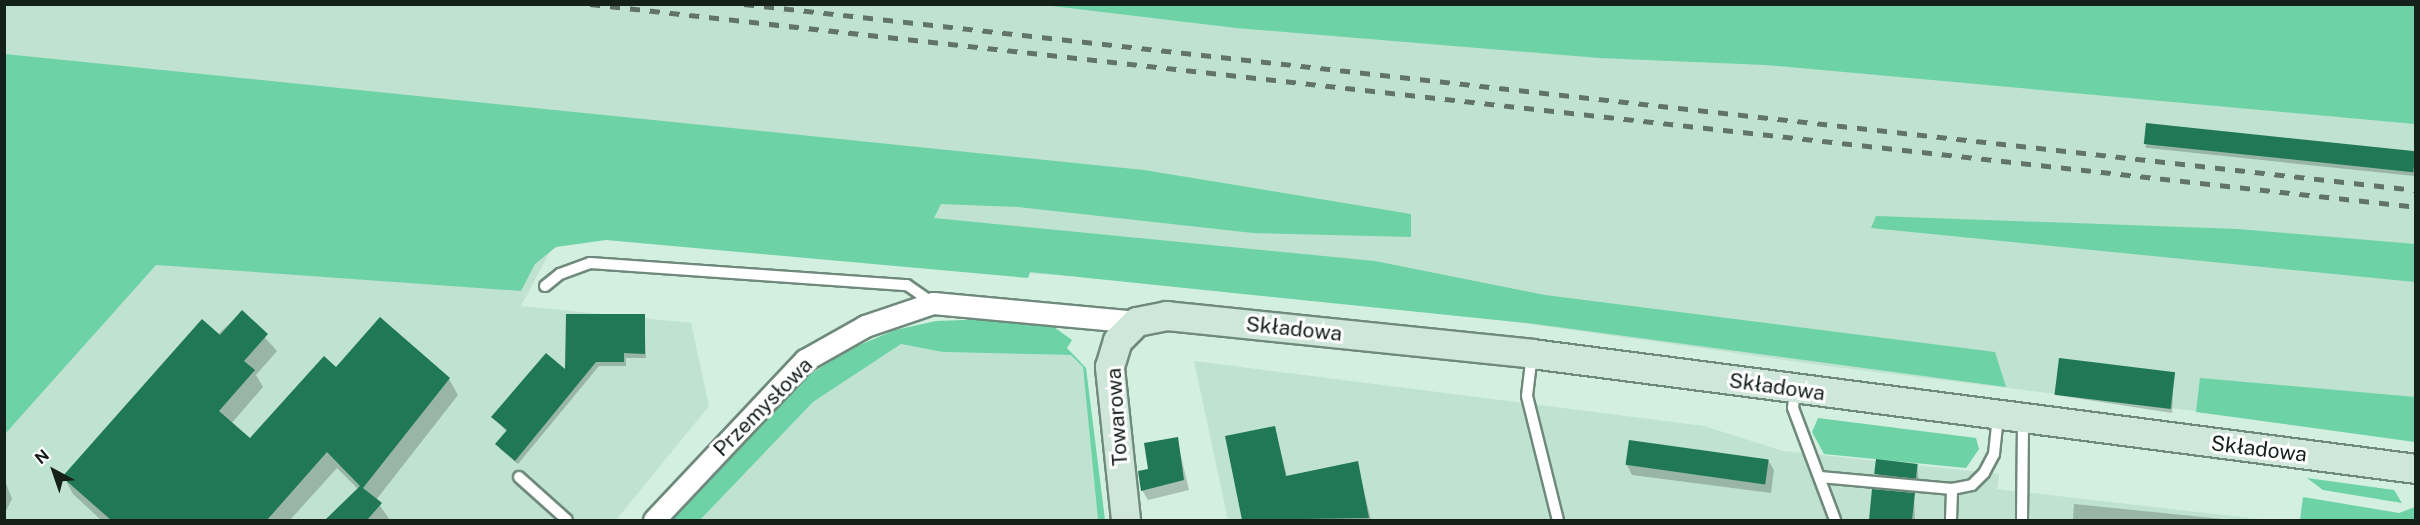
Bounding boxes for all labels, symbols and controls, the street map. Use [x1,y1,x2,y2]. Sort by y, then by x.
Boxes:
street label: Składowa [1245,311,1343,347]
street label: Przemysłowa [708,352,818,462]
street label: Towarowa [1101,367,1133,467]
street label: Składowa [1727,368,1827,406]
street label: Składowa [2210,431,2308,467]
north arrow [24,441,84,501]
text: N [31,446,53,468]

